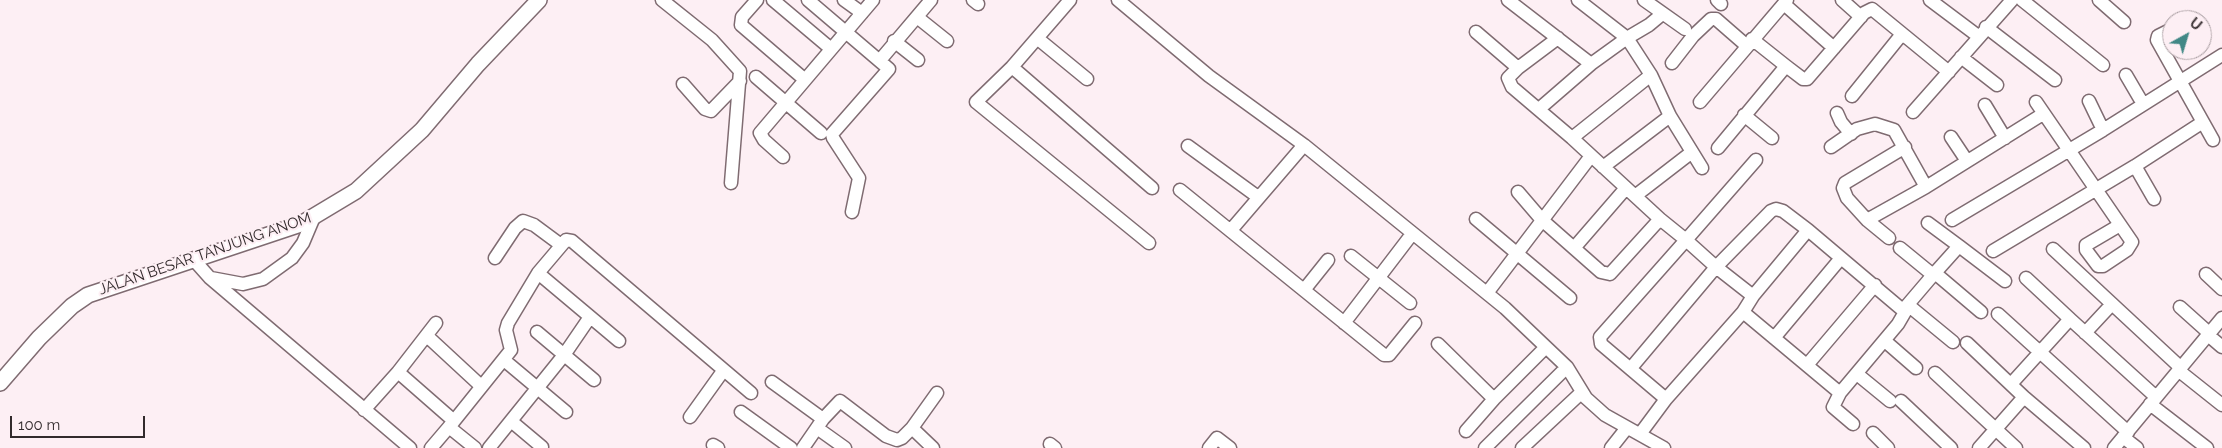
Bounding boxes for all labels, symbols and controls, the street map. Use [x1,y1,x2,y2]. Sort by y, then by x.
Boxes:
north arrow [2162,10,2212,60]
text: U [2187,15,2205,34]
street label: JALAN BESAR TANJUNG ANOM [96,209,314,299]
scale bar [12,406,148,438]
text: 100 m [18,416,60,434]

